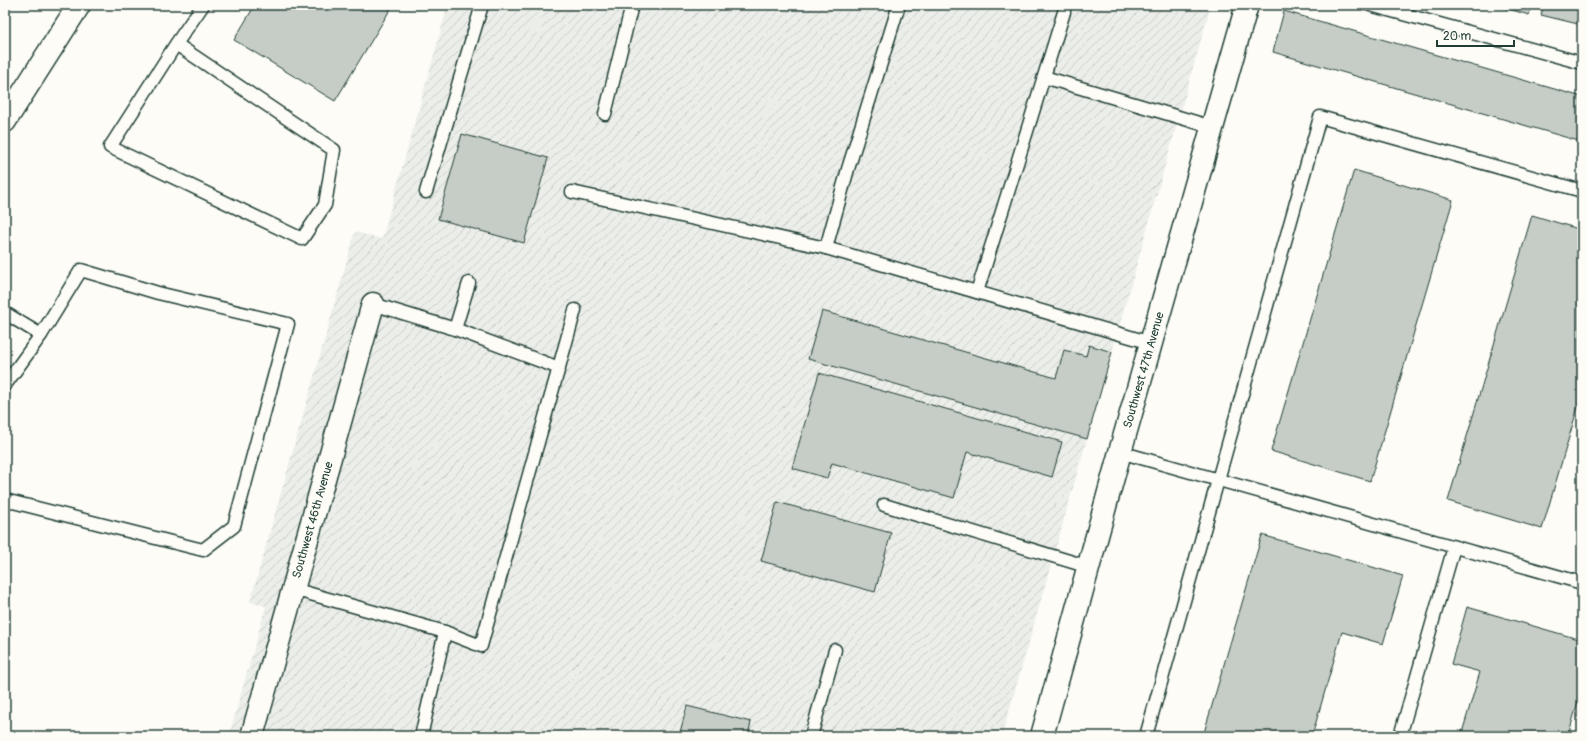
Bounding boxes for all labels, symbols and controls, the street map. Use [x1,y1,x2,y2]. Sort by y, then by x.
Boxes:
scale bar [1437,22,1514,48]
text: 20 m [1443,29,1472,44]
street label: Southwest 47th Avenue [1120,310,1168,430]
street label: Southwest 46th Avenue [289,460,337,580]

